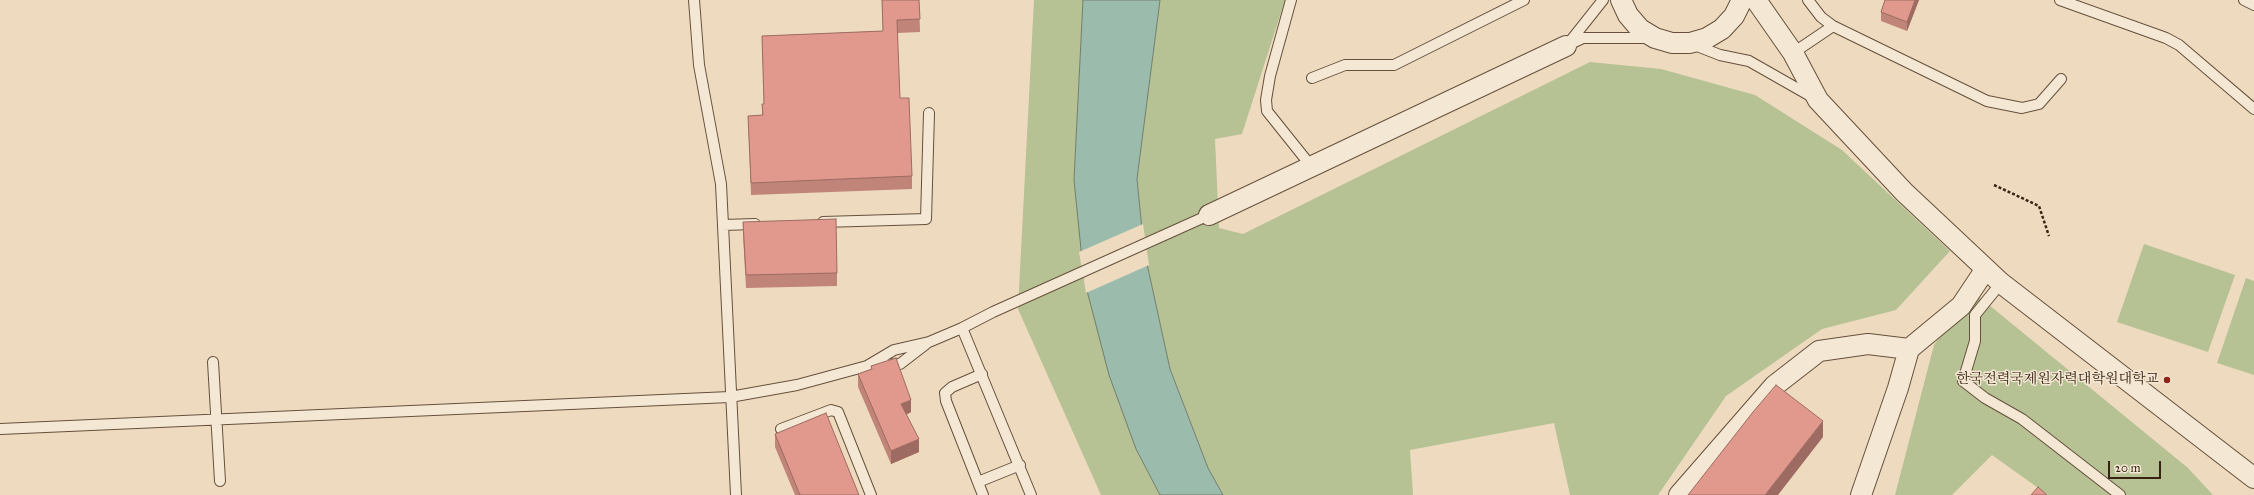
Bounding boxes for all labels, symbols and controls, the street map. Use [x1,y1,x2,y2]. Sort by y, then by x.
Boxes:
place label: 한국전력국제원자력대학원대학교 [1956,372,2159,388]
marker: 한국전력국제원자력대학원대학교 [2162,375,2172,385]
scale bar [2110,453,2163,479]
text: 20 m [2115,461,2141,475]

